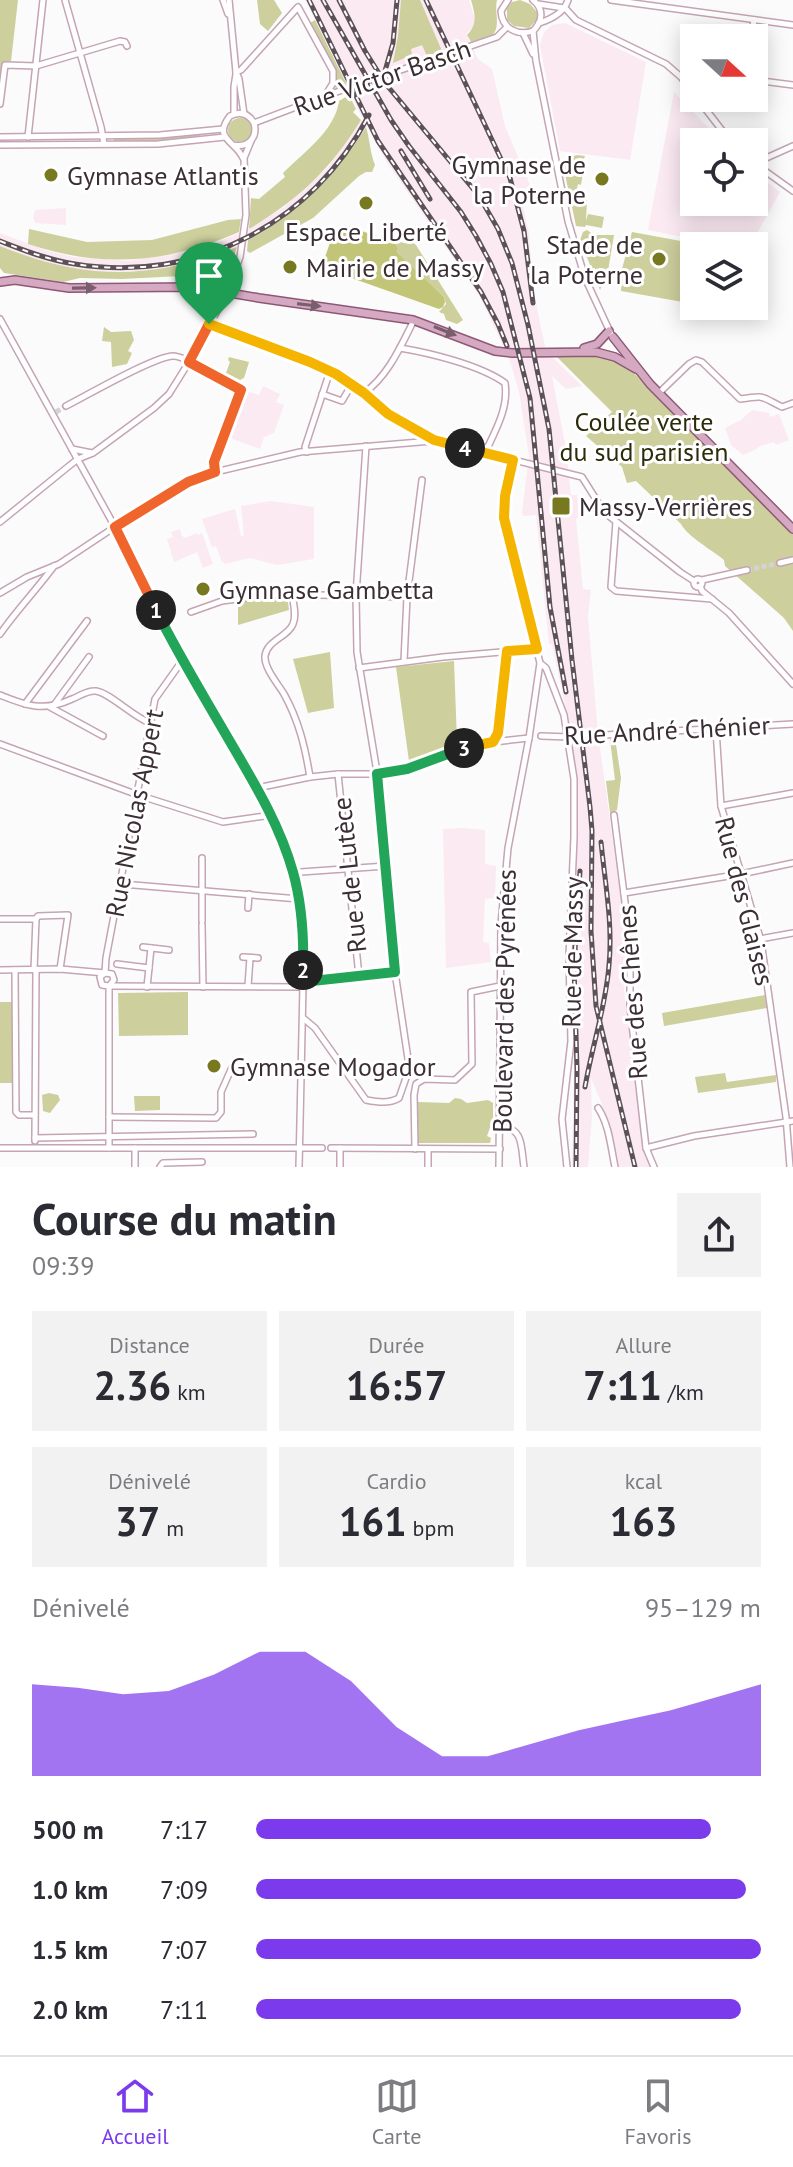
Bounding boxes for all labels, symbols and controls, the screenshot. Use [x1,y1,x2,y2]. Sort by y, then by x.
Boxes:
north arrow [680,24,768,112]
map controls [680,24,768,320]
street label: Rue Victor Basch [289,31,475,123]
button: locate [680,128,768,216]
place label: Gymnase de la Poterne [451,148,586,211]
place label: Gymnase Atlantis [67,159,259,192]
marker: Gymnase Atlantis [42,166,60,184]
marker: Gymnase de la Poterne [593,170,611,188]
marker: Espace Liberté [357,194,375,212]
place label: Espace Liberté [285,215,447,248]
place label: Stade de la Poterne [530,228,643,291]
button: layers [680,232,768,320]
pin [175,242,243,324]
marker: Stade de la Poterne [650,250,668,268]
place label: Mairie de Massy [306,251,484,284]
icon: arrive [187,254,231,298]
marker: Mairie de Massy [281,258,299,276]
one-way arrow [72,282,97,294]
one-way arrow [297,299,322,312]
one-way arrow [433,325,457,338]
park label: Coulée verte du sud parisien [560,405,728,468]
pin: 4 [445,428,485,468]
text: 4 [459,434,471,462]
place label: Massy-Verrières [579,490,752,523]
marker: Massy-Verrières [550,495,572,517]
place label: Gymnase Gambetta [219,573,434,606]
marker: Gymnase Gambetta [194,580,212,598]
pin: 1 [136,590,176,630]
text: 1 [150,596,162,624]
street label: Rue Nicolas Appert [98,706,170,920]
street label: Rue André Chénier [563,708,771,752]
pin: 3 [444,728,484,768]
text: 3 [458,734,470,762]
street label: Rue de Lutèce [324,796,374,954]
street label: Rue des Glaises [708,813,782,989]
street label: Boulevard des Pyrénées [485,869,523,1133]
street label: Rue de Massy [554,876,590,1028]
street label: Rue des Chênes [609,903,655,1081]
pin: 2 [283,950,323,990]
text: 2 [297,956,309,984]
place label: Gymnase Mogador [230,1050,436,1083]
marker: Gymnase Mogador [205,1057,223,1075]
text: Course du matin [32,1190,337,1247]
button: share [677,1193,761,1277]
text: 09:39 [32,1249,94,1282]
text: Distance [109,1331,190,1359]
text: Durée [369,1331,424,1359]
text: Allure [615,1331,672,1359]
text: 2.36 [93,1359,171,1411]
text: 16:57 [346,1359,447,1411]
text: 7:11 [583,1359,662,1411]
text: km [171,1378,206,1406]
text: /km [662,1378,704,1406]
text: Dénivelé [108,1467,191,1495]
text: Cardio [366,1467,427,1495]
text: kcal [625,1467,662,1495]
text: 37 [115,1495,160,1547]
text: 161 [339,1495,407,1547]
text: 163 [609,1495,678,1547]
text: m [160,1514,184,1542]
text: bpm [407,1514,454,1542]
text: Dénivelé [32,1591,130,1624]
text: 95–129 m [645,1591,761,1624]
text: 500 m [32,1813,104,1846]
text: 7:17 [160,1813,208,1846]
text: 1.0 km [32,1873,108,1906]
text: 7:09 [160,1873,208,1906]
text: 1.5 km [32,1933,108,1966]
text: 7:07 [160,1933,208,1966]
text: 2.0 km [32,1993,108,2026]
text: 7:11 [160,1993,208,2026]
tab: Accueil [101,2074,169,2150]
tab: Carte [372,2074,421,2150]
tab: Favoris [624,2074,691,2150]

